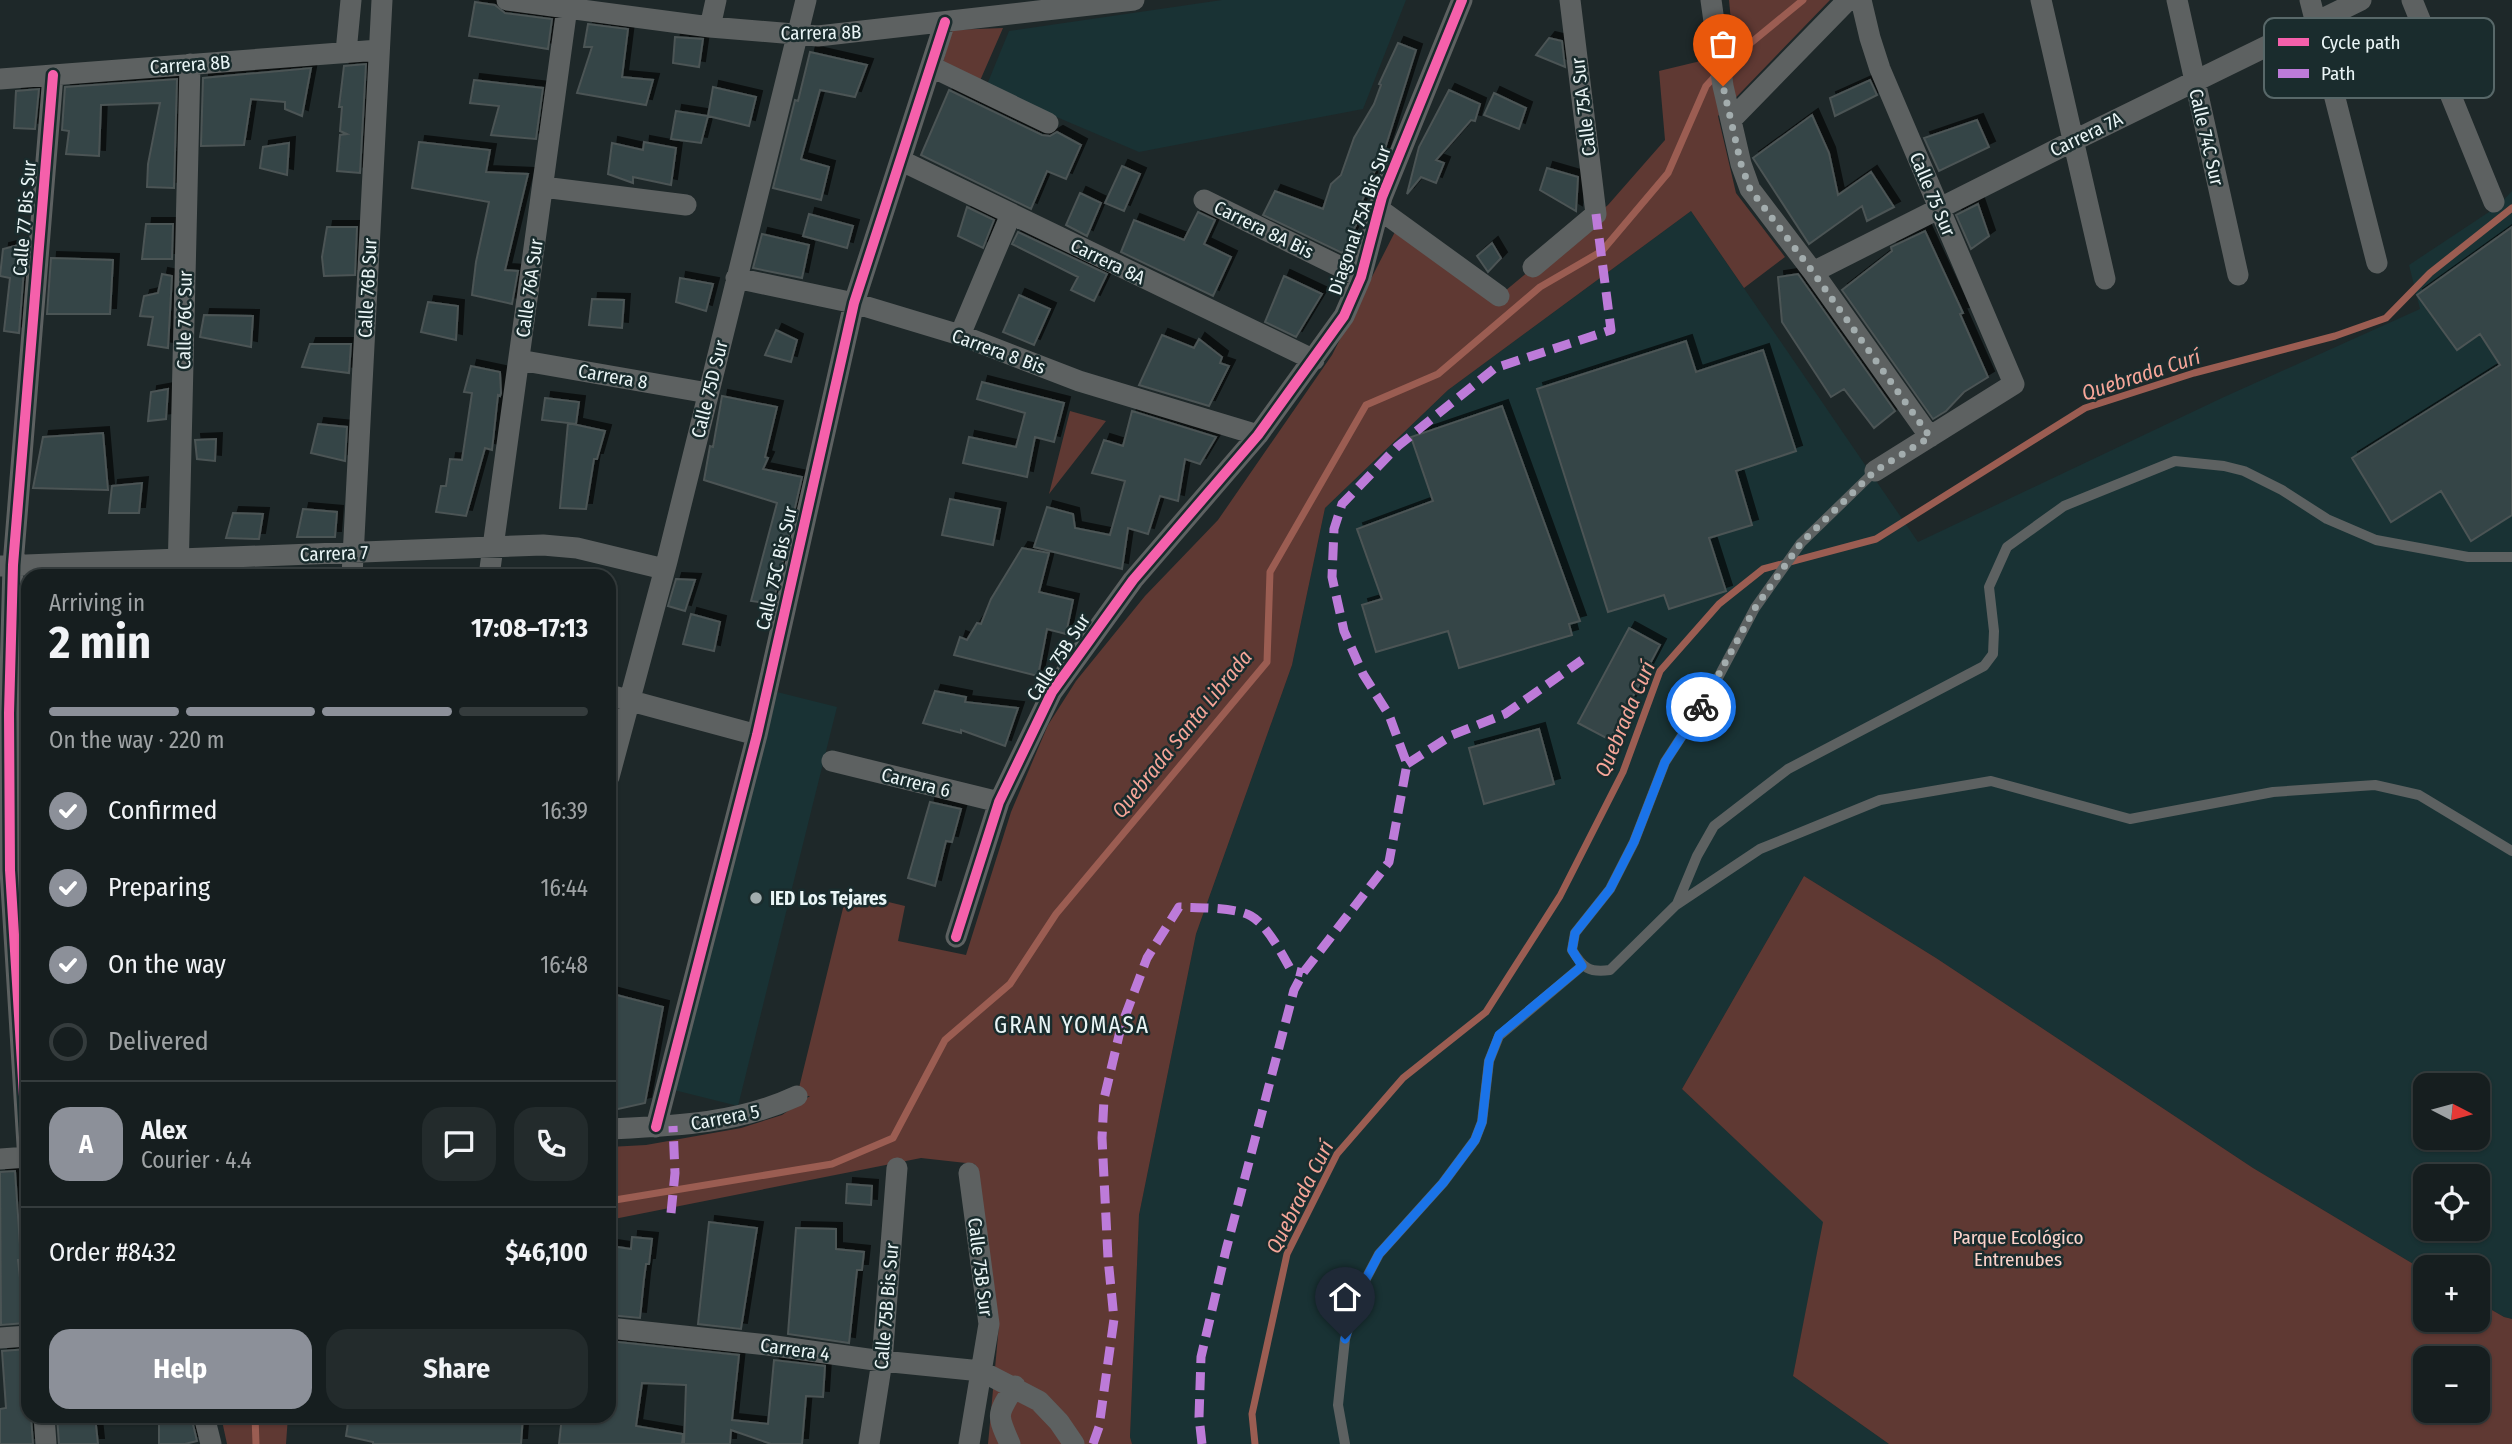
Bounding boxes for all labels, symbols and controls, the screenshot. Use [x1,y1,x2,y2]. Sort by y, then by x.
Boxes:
pin [1693,14,1753,86]
legend [2264,18,2494,98]
street label: Carrera 8B [781,20,862,45]
icon: bag [1704,25,1742,63]
text: Cycle path [2321,31,2400,54]
street label: Carrera 8B [149,50,231,79]
street label: Calle 75A Sur [1566,56,1601,157]
text: Path [2321,62,2356,85]
street label: Calle 74C Sur [2184,86,2229,188]
street label: Carrera 7A [2046,107,2126,162]
street label: Diagonal 75A Bis Sur [1323,142,1396,298]
street label: Calle 75 Sur [1905,149,1961,240]
street label: Calle 77 Bis Sur [8,159,41,277]
street label: Carrera 8A Bis [1210,195,1317,263]
street label: Carrera 8A [1067,234,1149,289]
street label: Calle 76B Sur [353,237,382,339]
street label: Calle 76A Sur [511,237,548,339]
street label: Calle 76C Sur [172,270,197,370]
street label: Carrera 8 Bis [949,324,1049,379]
street label: Calle 75D Sur [686,337,733,440]
water label: Quebrada Curí [2078,343,2205,406]
street label: Carrera 8 [576,359,649,394]
street label: Calle 75C Bis Sur [751,504,802,632]
street label: Carrera 7 [299,541,369,566]
text: Arriving in [49,589,145,617]
street label: Calle 75B Sur [1022,609,1095,705]
text: 17:08–17:13 [471,613,588,644]
text: 2 min [49,615,151,670]
water label: Quebrada Santa Librada [1106,645,1258,823]
water label: Quebrada Curí [1589,656,1662,781]
courier [1666,672,1736,742]
icon: bike [1682,688,1720,726]
text: On the way · 220 m [49,726,224,754]
street label: Carrera 6 [879,763,953,802]
icon: check [49,792,87,830]
text: Confirmed [108,795,218,826]
text: 16:39 [541,797,588,825]
icon: check [49,869,87,907]
text: Preparing [108,872,210,903]
text: 16:44 [541,874,588,902]
place label: IED Los Tejares [770,887,888,910]
marker: IED Los Tejares [748,890,764,906]
icon: check [49,946,87,984]
text: On the way [108,949,226,980]
text: 16:48 [540,951,588,979]
district label: GRAN YOMASA [994,1011,1150,1039]
text: Delivered [108,1026,209,1057]
north arrow [2413,1073,2490,1150]
map controls [2413,1073,2490,1423]
street label: Carrera 5 [689,1100,761,1135]
button: chat [422,1107,496,1181]
button: phone [514,1107,588,1181]
text: Alex [141,1115,187,1146]
text: A [79,1129,93,1160]
water label: Quebrada Curí [1260,1135,1340,1258]
text: Courier · 4.4 [141,1146,252,1174]
button: locate [2413,1164,2490,1241]
street label: Calle 75B Sur [963,1216,998,1318]
park label: Parque Ecológico Entrenubes [1952,1226,2084,1271]
text: Order #8432 [49,1237,176,1268]
text: $46,100 [505,1237,588,1268]
street label: Calle 75B Bis Sur [870,1241,904,1370]
button: + [2413,1255,2490,1332]
pin [1315,1267,1375,1339]
icon: home [1326,1278,1364,1316]
button: Help [49,1329,312,1409]
button: Share [326,1329,588,1409]
street label: Carrera 4 [759,1333,831,1366]
button: − [2413,1346,2490,1423]

